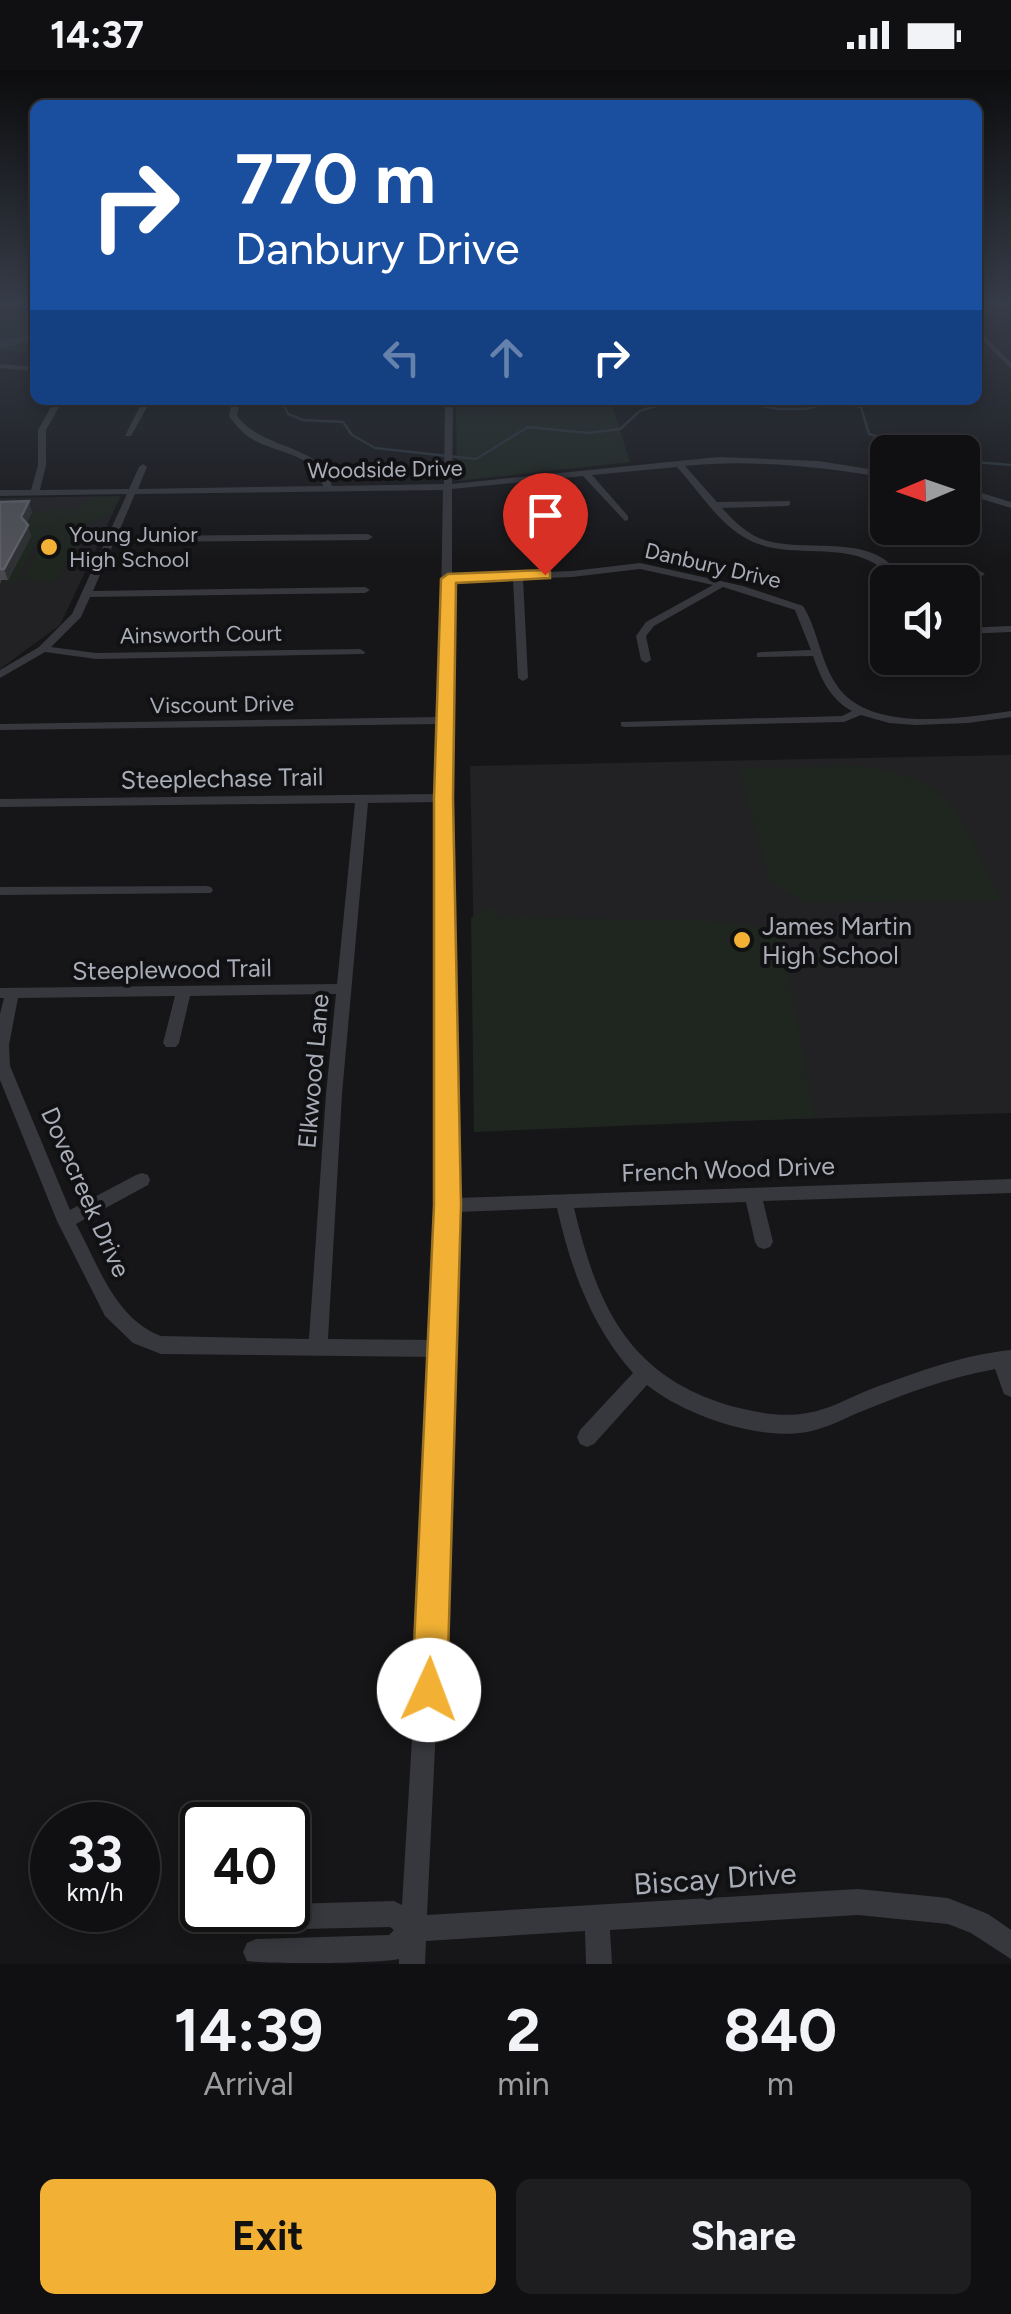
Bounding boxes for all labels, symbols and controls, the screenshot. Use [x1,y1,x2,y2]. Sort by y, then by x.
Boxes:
text: 14:37 [50,12,144,58]
text: 770 m [235,136,436,221]
icon: right [70,140,200,270]
text: Danbury Drive [235,221,520,275]
icon: left [374,330,429,385]
icon: ahead [479,330,534,385]
icon: right [584,330,639,385]
north arrow [870,435,980,545]
map controls [870,435,980,675]
street label: Woodside Drive [307,455,463,484]
pin [503,473,588,576]
icon: arrive [518,488,573,543]
place label: Young Junior High School [69,521,198,573]
marker: Young Junior High School [38,536,60,558]
street label: Danbury Drive [642,537,784,594]
button: sound [870,565,980,675]
street label: Ainsworth Court [120,620,282,649]
street label: Viscount Drive [150,690,294,719]
street label: Steeplechase Trail [120,761,324,795]
place label: James Martin High School [762,911,912,970]
marker: James Martin High School [731,929,753,951]
street label: Steeplewood Trail [72,952,272,986]
street label: Elkwood Lane [291,993,335,1149]
street label: Dovecreek Drive [35,1102,137,1282]
street label: French Wood Drive [621,1150,835,1188]
position arrow [377,1638,481,1742]
speed limit sign: 40 [180,1802,310,1932]
text: 33 [67,1824,123,1885]
street label: Biscay Drive [632,1854,798,1903]
text: km/h [66,1877,124,1907]
text: 14:39 [174,1994,323,2066]
text: 2 [506,1994,541,2066]
text: 840 [724,1994,837,2066]
text: Arrival [203,2065,294,2103]
text: min [497,2065,550,2103]
text: m [767,2065,794,2103]
button: Exit [40,2179,496,2294]
button: Share [516,2179,971,2294]

